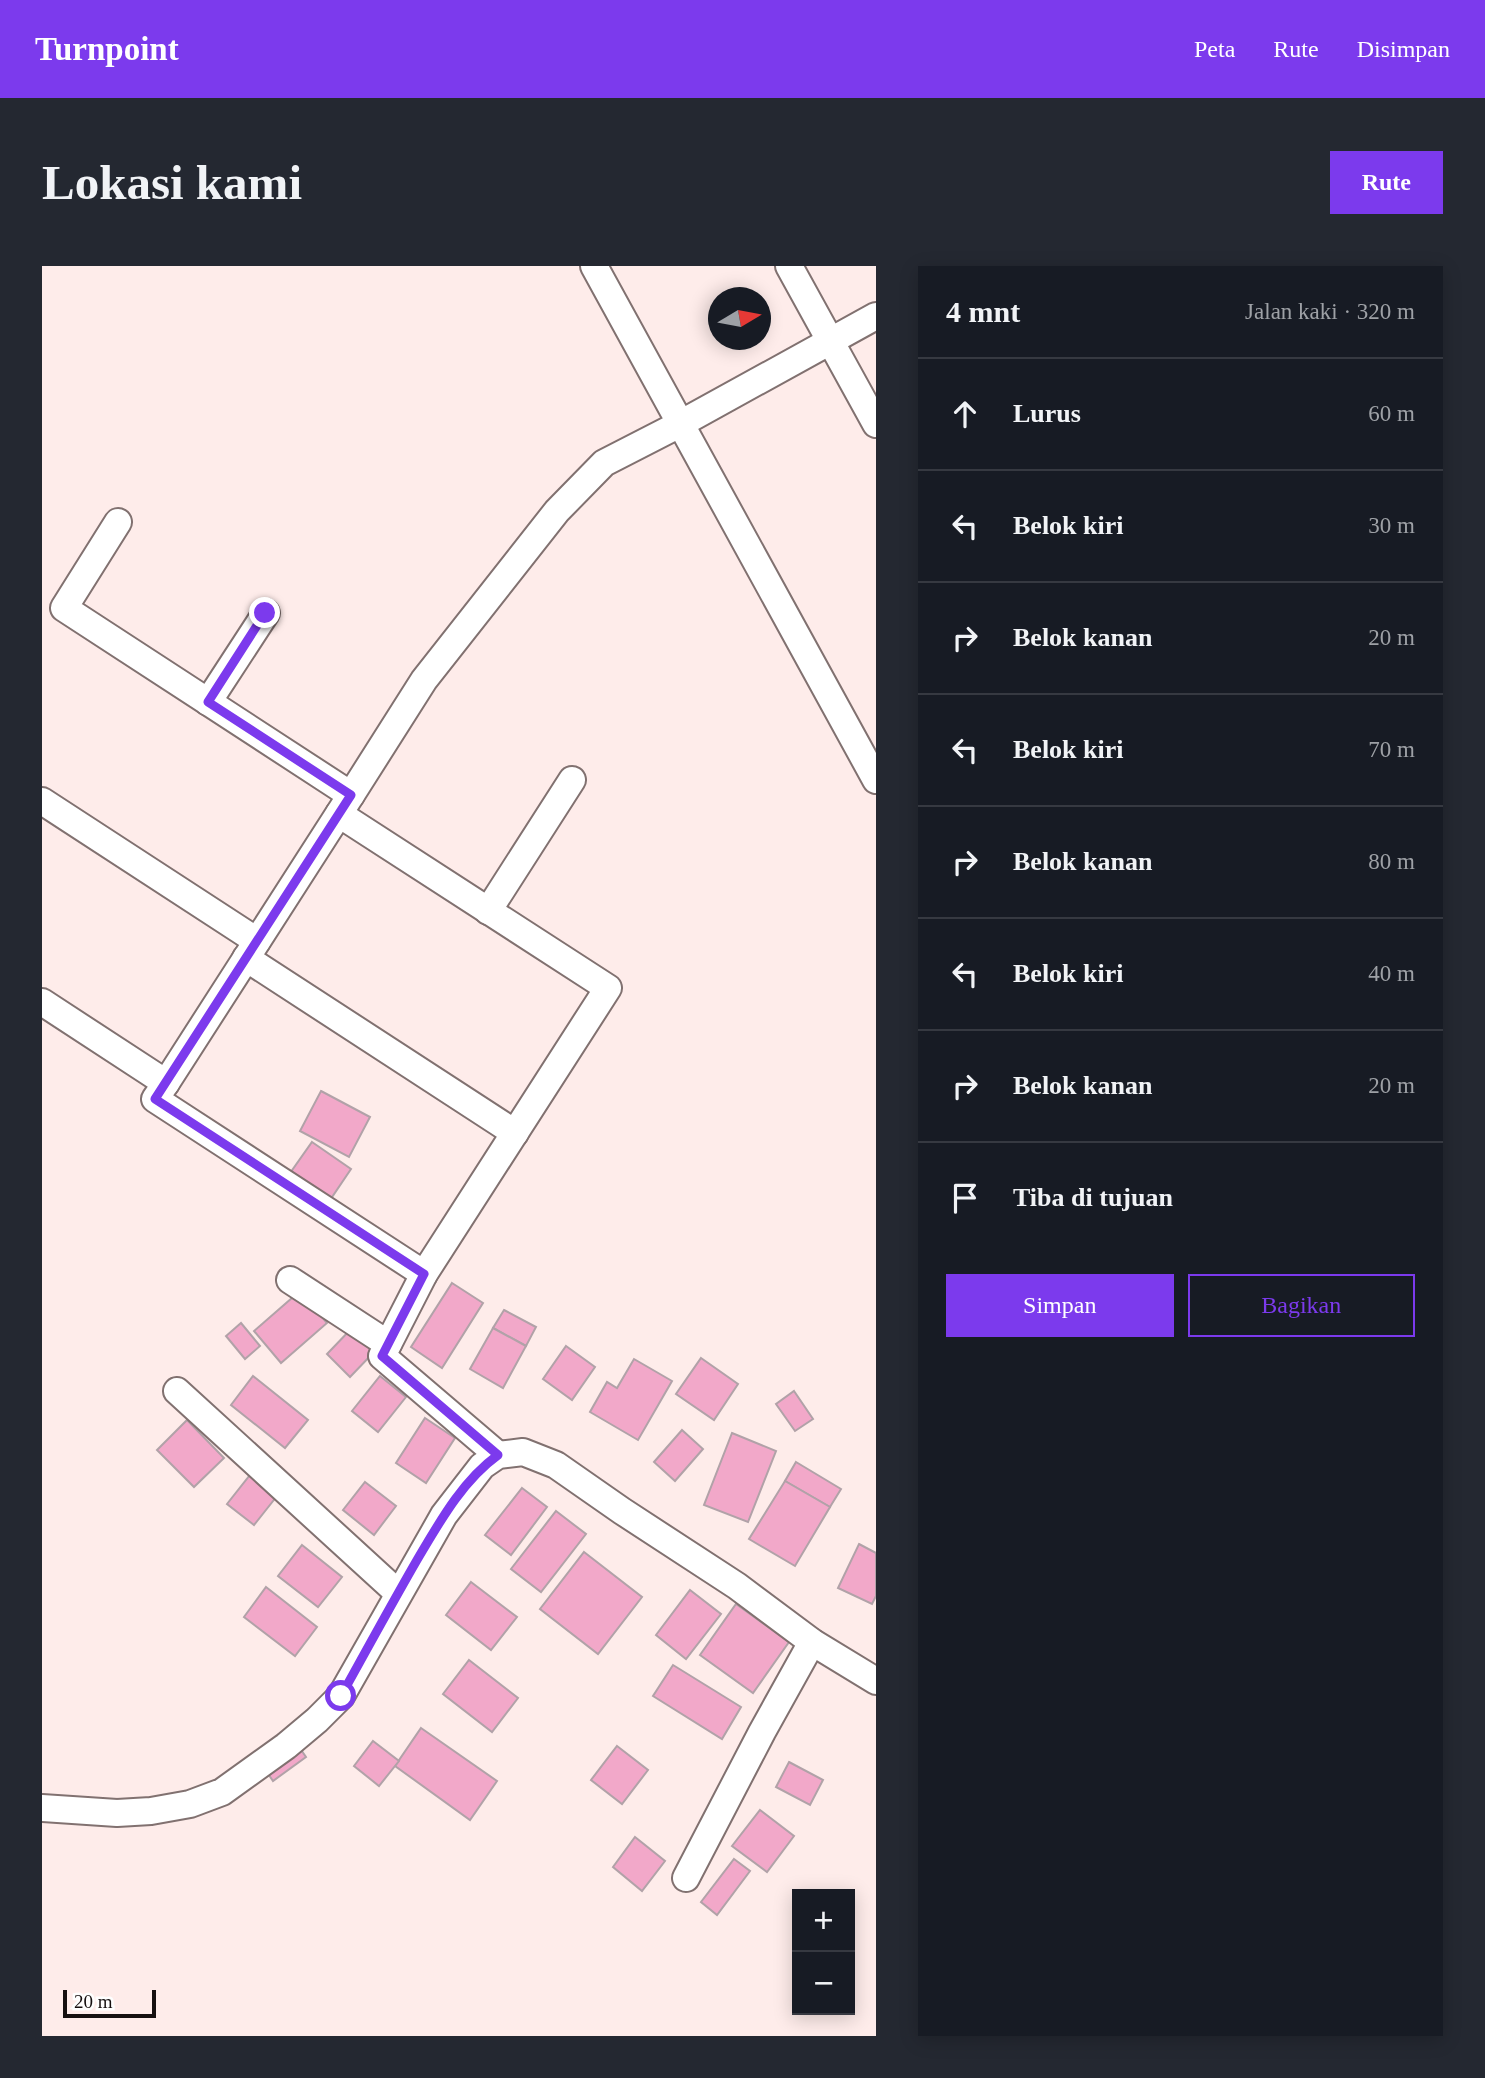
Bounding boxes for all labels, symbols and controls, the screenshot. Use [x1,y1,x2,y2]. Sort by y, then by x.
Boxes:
text: Turnpoint [35,31,179,67]
text: Peta [1194,36,1235,62]
text: Rute [1273,36,1319,62]
text: Disimpan [1357,36,1450,62]
button: Rute [1330,151,1443,214]
text: Lokasi kami [42,155,302,210]
north arrow [708,287,771,350]
text: 4 mnt [946,295,1020,328]
text: Jalan kaki · 320 m [1245,299,1415,324]
icon: ahead [946,395,984,433]
text: Lurus [1013,399,1081,428]
text: 60 m [1368,401,1415,426]
icon: left [946,507,984,545]
text: Belok kiri [1013,511,1124,540]
text: 30 m [1368,513,1415,538]
route end [249,597,280,628]
icon: right [946,619,984,657]
text: Belok kanan [1013,623,1152,652]
text: 20 m [1368,625,1415,650]
icon: left [946,731,984,769]
text: Belok kiri [1013,735,1124,764]
text: 70 m [1368,737,1415,762]
icon: right [946,843,984,881]
text: Belok kanan [1013,847,1152,876]
text: 80 m [1368,849,1415,874]
icon: left [946,955,984,993]
text: Belok kiri [1013,959,1124,988]
text: 40 m [1368,961,1415,986]
icon: right [946,1067,984,1105]
text: Belok kanan [1013,1071,1152,1100]
text: 20 m [1368,1073,1415,1098]
icon: arrive [946,1179,984,1217]
text: Tiba di tujuan [1013,1183,1173,1212]
button: Simpan [946,1274,1174,1337]
button: Bagikan [1188,1274,1415,1337]
route start [325,1680,356,1711]
map controls [792,1889,855,2015]
button: + [792,1889,855,1952]
button: − [792,1952,855,2015]
scale bar [63,1987,156,2019]
text: 20 m [74,1991,113,2012]

